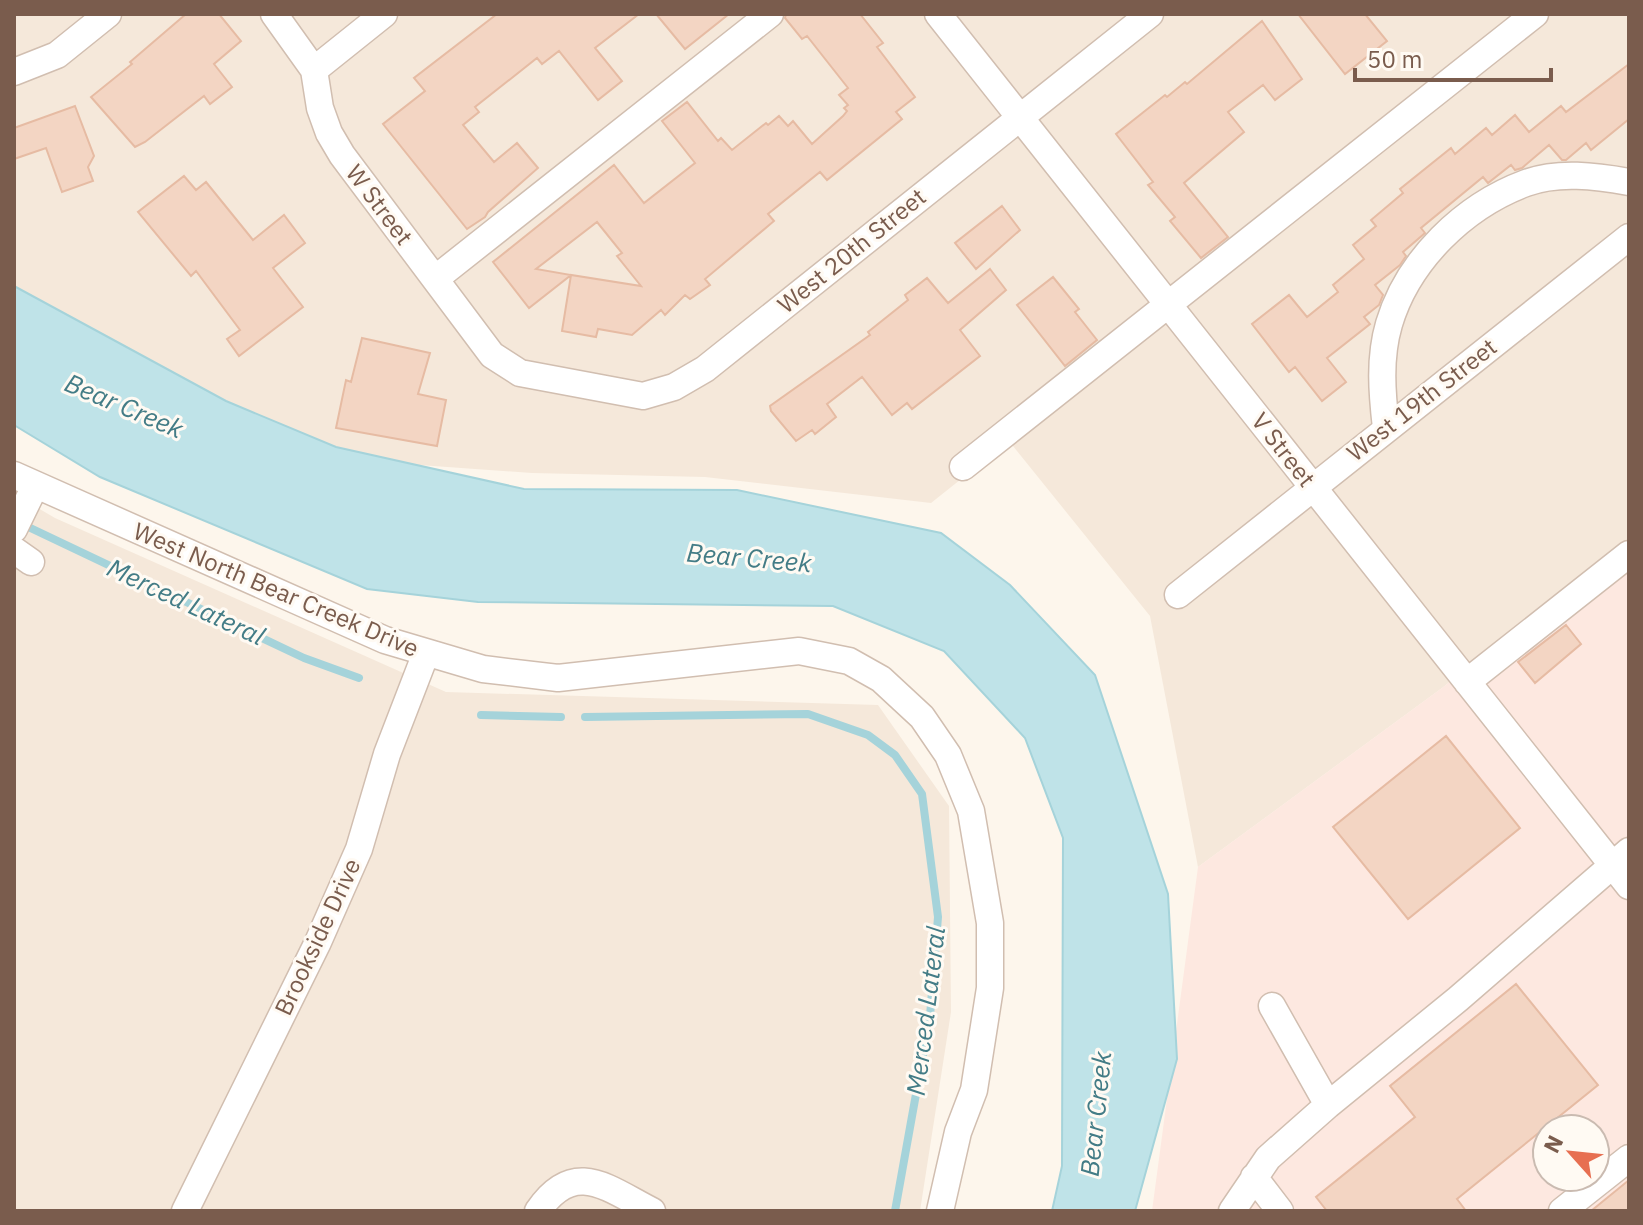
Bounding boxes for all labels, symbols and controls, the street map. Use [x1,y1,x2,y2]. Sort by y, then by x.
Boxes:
scale bar [1355,32,1551,82]
text: 50 m [1367,43,1422,75]
street label: W Street [339,158,421,251]
street label: West 20th Street [771,180,932,320]
street label: West 19th Street [1340,331,1503,468]
water label: Bear Creek [60,365,189,445]
street label: V Street [1245,406,1323,493]
street label: West North Bear Creek Drive [129,514,424,664]
water label: Bear Creek [685,535,813,579]
water label: Merced Lateral [102,550,271,653]
street label: Brookside Drive [267,853,367,1020]
water label: Merced Lateral [898,924,952,1097]
water label: Bear Creek [1072,1049,1119,1178]
north arrow [1531,1113,1611,1193]
text: N [1536,1130,1569,1157]

